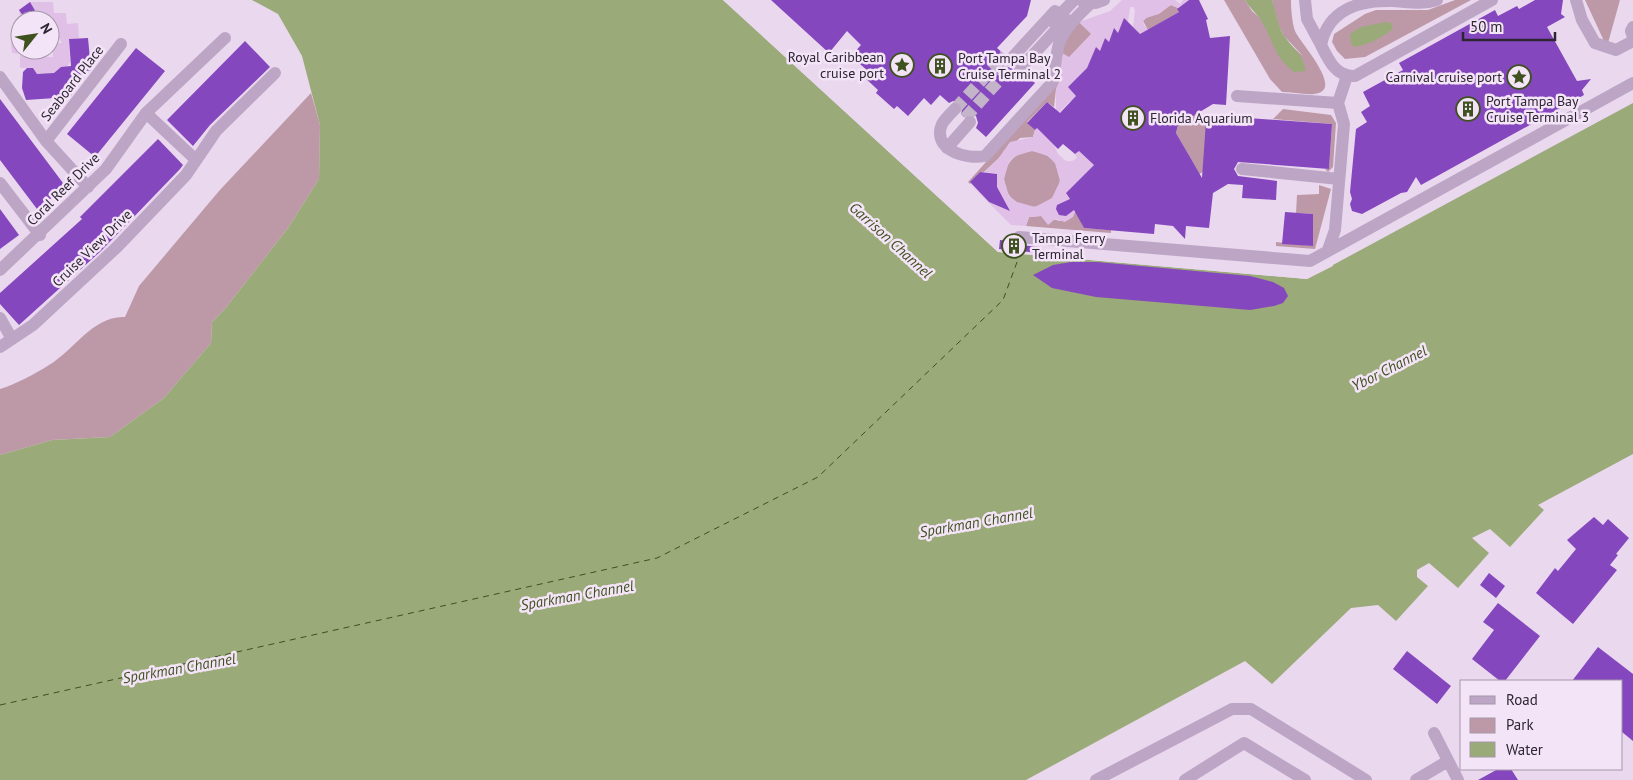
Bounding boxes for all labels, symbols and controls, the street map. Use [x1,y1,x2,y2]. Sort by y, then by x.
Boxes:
north arrow [10,10,60,60]
scale bar [1463,10,1556,42]
text: 50 m [1470,17,1503,36]
text: N [36,20,56,37]
street label: Seaboard Place [37,41,107,125]
place label: Royal Caribbean cruise port [788,48,884,82]
place label: Port Tampa Bay Cruise Terminal 2 [958,49,1061,83]
place icon: Royal Caribbean cruise port [889,52,915,78]
building icon: Port Tampa Bay Cruise Terminal 2 [927,53,953,79]
place icon: Carnival cruise port [1506,64,1532,90]
place label: Carnival cruise port [1385,68,1502,86]
place label: Port Tampa Bay Cruise Terminal 3 [1486,92,1589,126]
building icon: Port Tampa Bay Cruise Terminal 3 [1455,96,1481,122]
building icon: Florida Aquarium [1120,105,1146,131]
place label: Florida Aquarium [1150,109,1253,127]
street label: Coral Reef Drive [23,149,103,229]
water label: Garrison Channel [846,198,936,282]
street label: Cruise View Drive [48,205,136,291]
place label: Tampa Ferry Terminal [1032,229,1106,263]
building icon: Tampa Ferry Terminal [1001,233,1027,259]
water label: Ybor Channel [1348,341,1430,395]
water label: Sparkman Channel [918,503,1034,541]
water label: Sparkman Channel [519,576,635,614]
water label: Sparkman Channel [121,649,237,687]
legend [1460,680,1623,770]
text: Road [1506,690,1538,709]
text: Park [1506,715,1534,734]
text: Water [1506,740,1543,759]

